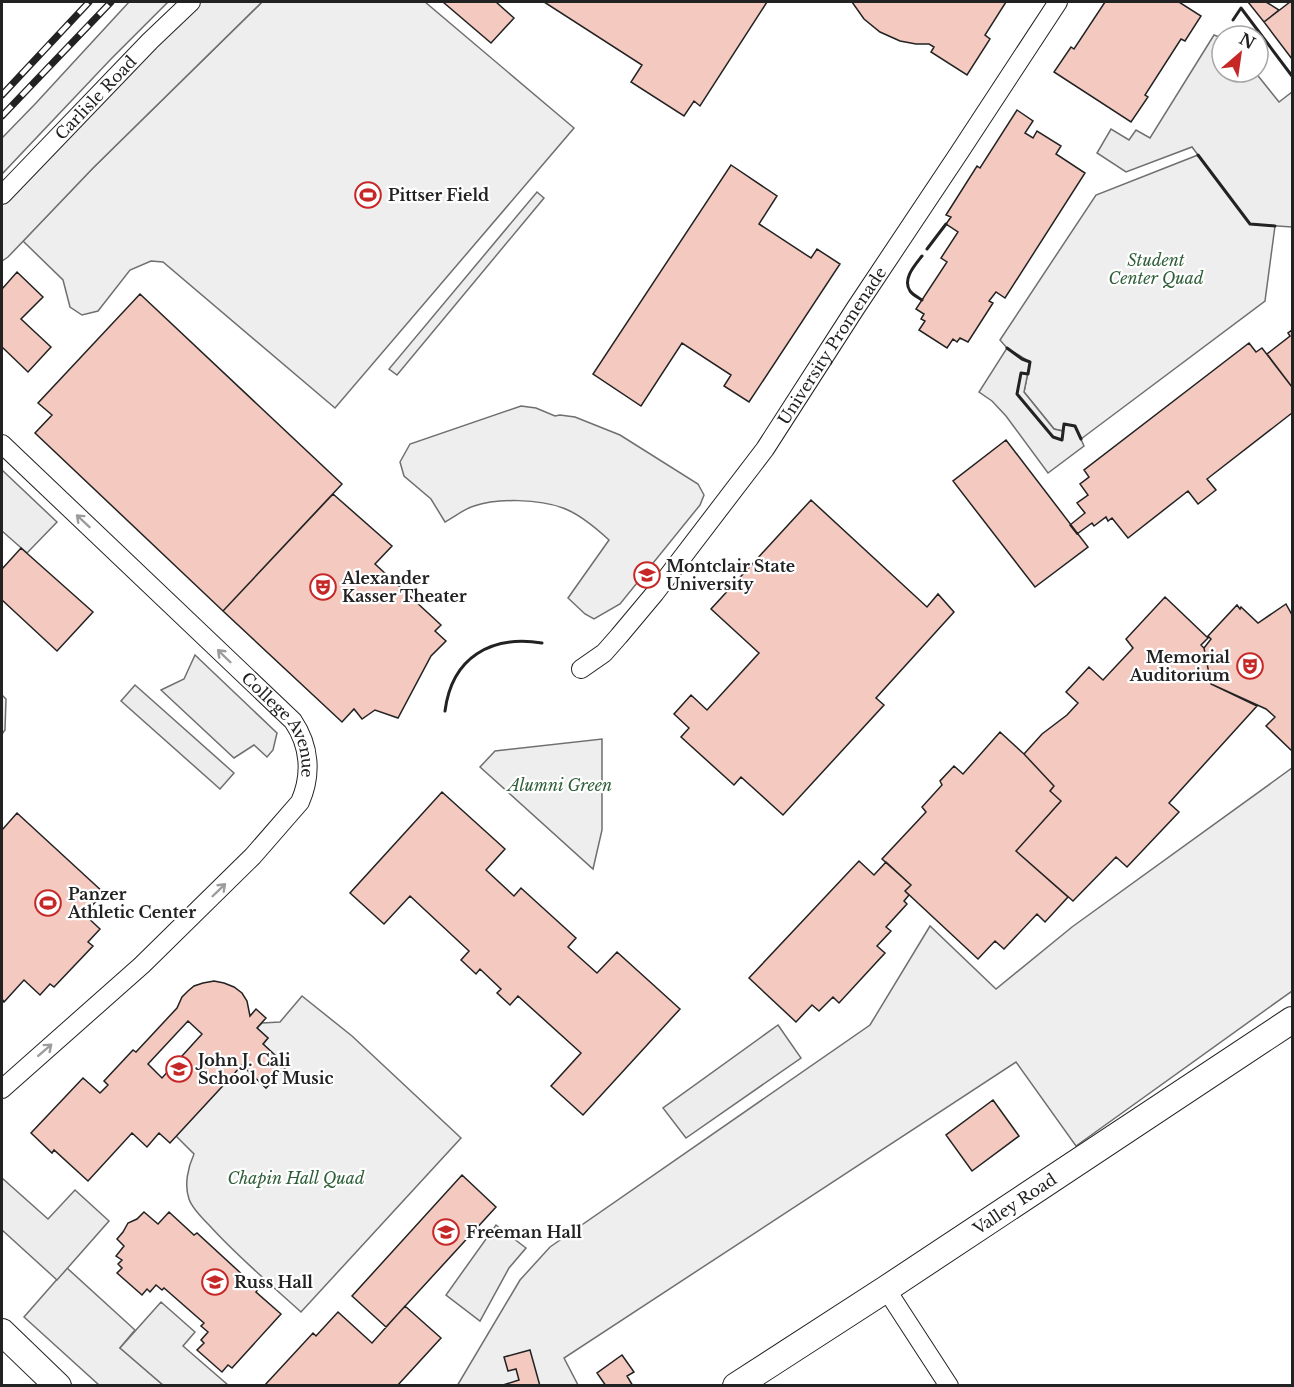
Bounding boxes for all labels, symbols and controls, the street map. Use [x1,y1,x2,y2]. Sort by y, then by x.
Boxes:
north arrow [1210,24,1270,84]
text: N [1236,28,1259,53]
street label: Carlisle Road [51,51,141,144]
sports icon: Pittser Field [353,180,383,210]
place label: Pittser Field [388,185,489,205]
park label: Student Center Quad [1109,250,1204,288]
street label: University Promenade [773,263,890,428]
one-way arrow [76,514,91,528]
place label: Montclair State University [666,556,795,594]
school or university icon: Montclair State University [632,560,662,590]
place label: Alexander Kasser Theater [341,568,467,606]
theatre icon: Alexander Kasser Theater [308,572,338,602]
place label: Memorial Auditorium [1129,647,1230,685]
one-way arrow [217,648,232,663]
theatre icon: Memorial Auditorium [1235,651,1265,681]
street label: College Avenue [238,668,318,778]
park label: Alumni Green [506,775,612,795]
one-way arrow [212,882,227,897]
place label: Panzer Athletic Center [67,884,196,922]
sports icon: Panzer Athletic Center [33,888,63,918]
one-way arrow [37,1043,52,1057]
place label: John J. Cali School of Music [195,1050,334,1088]
school or university icon: John J. Cali School of Music [164,1054,194,1084]
park label: Chapin Hall Quad [228,1168,365,1188]
street label: Valley Road [968,1169,1060,1239]
school or university icon: Freeman Hall [431,1217,461,1247]
place label: Freeman Hall [466,1222,582,1242]
school or university icon: Russ Hall [200,1267,230,1297]
place label: Russ Hall [234,1272,313,1292]

